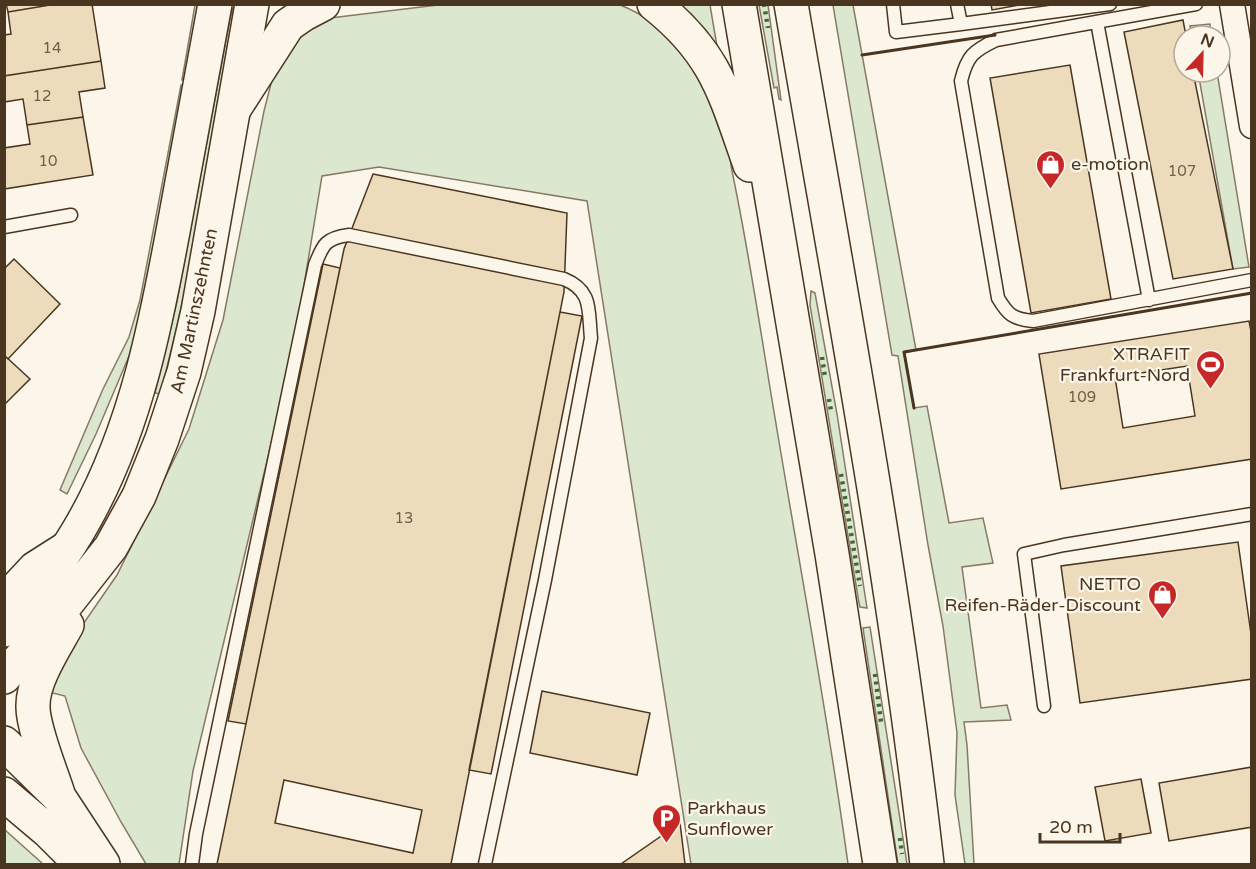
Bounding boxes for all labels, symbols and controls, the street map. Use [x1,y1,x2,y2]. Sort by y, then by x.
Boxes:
north arrow [1172,24,1232,84]
text: N [1198,29,1217,53]
house number: 14 [43,39,61,57]
house number: 12 [33,87,51,105]
shop icon: e-motion [1034,148,1066,190]
house number: 10 [39,152,57,170]
place label: e-motion [1071,153,1149,175]
house number: 107 [1168,162,1196,180]
street label: Am Martinszehnten [166,226,222,396]
place label: XTRAFIT Frankfurt-Nord [1060,343,1190,386]
sports icon: XTRAFIT Frankfurt-Nord [1195,348,1227,390]
house number: 109 [1068,388,1096,406]
house number: 13 [395,509,413,527]
place label: NETTO Reifen-Räder-Discount [944,573,1141,616]
shop icon: NETTO Reifen-Räder-Discount [1146,578,1178,620]
place label: Parkhaus Sunflower [687,797,773,840]
parking icon: Parkhaus Sunflower [650,802,682,844]
scale bar [1040,806,1120,844]
text: 20 m [1049,816,1093,838]

